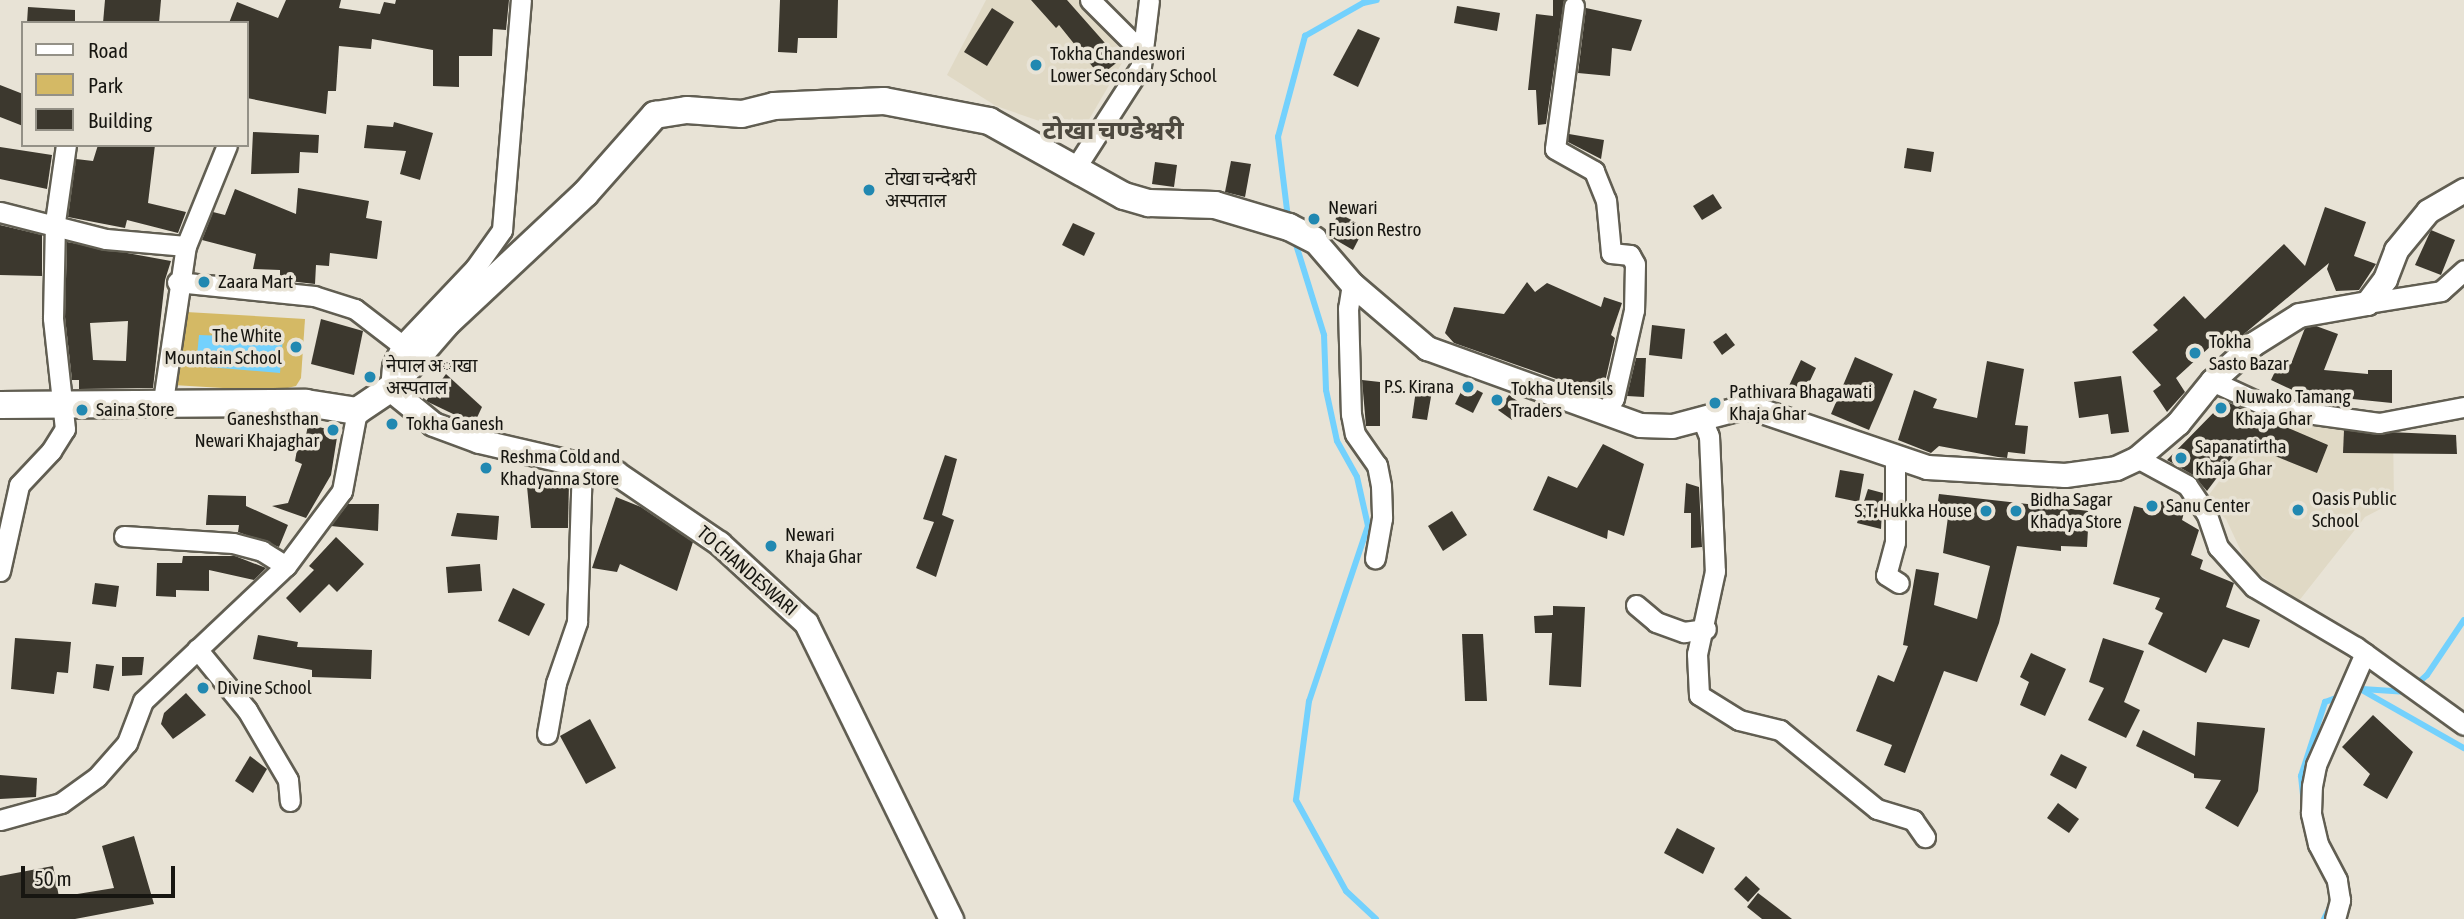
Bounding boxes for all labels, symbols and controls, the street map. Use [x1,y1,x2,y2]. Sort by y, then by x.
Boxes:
legend [21,21,248,147]
text: Road [88,38,128,62]
place label: Tokha Chandeswori Lower Secondary School [1050,43,1217,87]
marker: Tokha Chandeswori Lower Secondary School [1028,57,1044,73]
text: Park [88,73,123,97]
text: Building [88,108,152,132]
district label: टोखा चण्डेश्वरी [1042,115,1184,147]
place label: टोखा चन्देश्वरी अस्पताल [885,168,976,212]
marker: टोखा चन्देश्वरी अस्पताल [859,180,879,200]
place label: Newari Fusion Restro [1328,197,1421,241]
marker: Newari Fusion Restro [1306,211,1322,227]
place label: Zaara Mart [218,271,293,293]
marker: Zaara Mart [196,274,212,290]
place label: The White Mountain School [164,325,282,369]
place label: Tokha Sasto Bazar [2209,331,2288,375]
marker: The White Mountain School [288,339,304,355]
marker: Tokha Sasto Bazar [2187,345,2203,361]
place label: नेपाल अाखा अस्पताल [386,355,477,399]
marker: नेपाल अाखा अस्पताल [360,367,380,387]
place label: P.S. Kirana [1384,376,1454,398]
place label: Tokha Utensils Traders [1511,378,1613,422]
marker: P.S. Kirana [1460,379,1476,395]
place label: Pathivara Bhagawati Khaja Ghar [1729,381,1872,425]
place label: Nuwako Tamang Khaja Ghar [2235,386,2351,430]
marker: Tokha Utensils Traders [1489,392,1505,408]
marker: Pathivara Bhagawati Khaja Ghar [1707,395,1723,411]
place label: Saina Store [96,399,174,421]
marker: Nuwako Tamang Khaja Ghar [2213,400,2229,416]
marker: Saina Store [74,402,90,418]
place label: Ganeshsthan Newari Khajaghar [194,408,319,452]
place label: Tokha Ganesh [406,413,504,435]
marker: Tokha Ganesh [384,416,400,432]
marker: Ganeshsthan Newari Khajaghar [325,422,341,438]
place label: Sapanatirtha Khaja Ghar [2195,436,2286,480]
place label: Reshma Cold and Khadyanna Store [500,446,620,490]
marker: Sapanatirtha Khaja Ghar [2173,450,2189,466]
marker: Reshma Cold and Khadyanna Store [478,460,494,476]
place label: Oasis Public School [2312,488,2396,532]
place label: Bidha Sagar Khadya Store [2030,489,2122,533]
place label: Sanu Center [2166,495,2250,517]
marker: Sanu Center [2144,498,2160,514]
place label: S.T. Hukka House [1854,500,1972,522]
marker: Oasis Public School [2290,502,2306,518]
marker: S.T. Hukka House [1978,503,1994,519]
marker: Bidha Sagar Khadya Store [2008,503,2024,519]
street label: TO CHANDESWARI [692,521,802,621]
place label: Newari Khaja Ghar [785,524,862,568]
marker: Newari Khaja Ghar [763,538,779,554]
place label: Divine School [217,677,312,699]
marker: Divine School [195,680,211,696]
scale bar [24,852,178,896]
text: 50 m [34,866,72,890]

